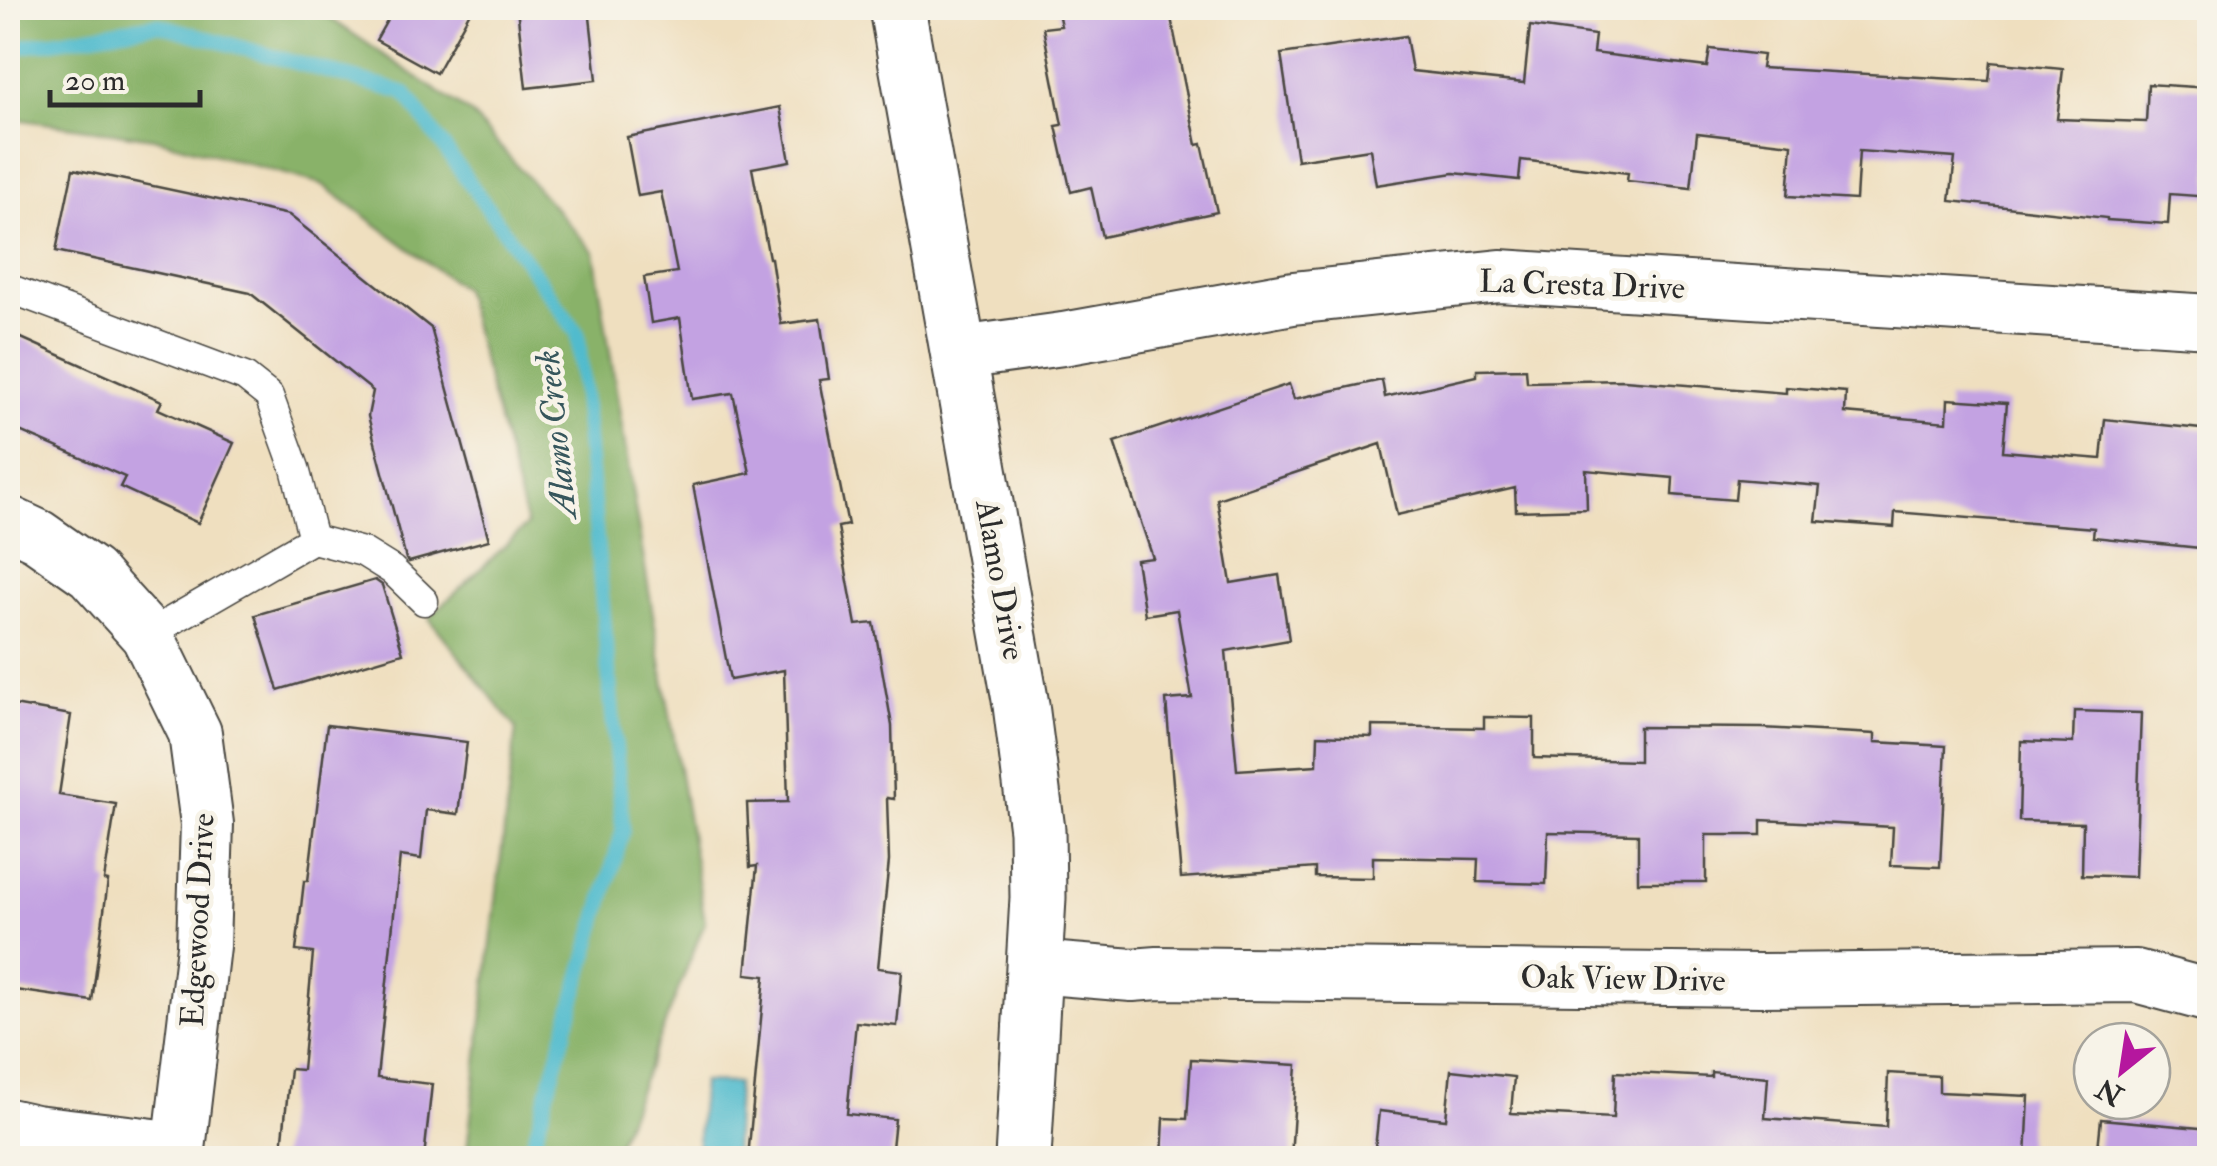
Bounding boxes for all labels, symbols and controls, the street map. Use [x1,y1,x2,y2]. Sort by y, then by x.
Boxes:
scale bar [50,45,200,107]
text: 20 m [65,62,125,99]
street label: La Cresta Drive [1478,261,1686,309]
water label: Alamo Creek [525,348,587,524]
street label: Alamo Drive [966,496,1034,663]
street label: Edgewood Drive [172,812,224,1028]
street label: Oak View Drive [1520,957,1726,1001]
north arrow [2072,1021,2172,1121]
text: N [2090,1069,2131,1113]

